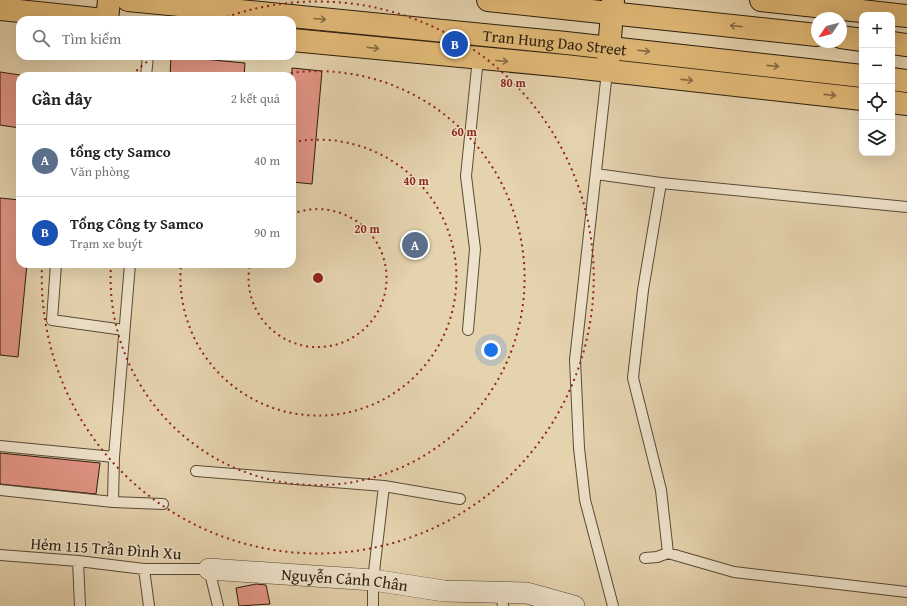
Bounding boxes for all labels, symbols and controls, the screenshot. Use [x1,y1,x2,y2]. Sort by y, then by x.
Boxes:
north arrow [811,12,847,48]
map controls [859,12,895,156]
button: + [859,12,895,48]
one-way arrow [313,15,326,23]
search box [16,16,296,60]
one-way arrow [730,22,743,30]
street label: Tran Hung Dao Street [482,23,629,62]
icon: search [30,27,52,49]
text: Tìm kiếm [62,28,121,49]
pin: B [442,29,468,59]
one-way arrow [366,44,379,52]
one-way arrow [637,48,650,55]
button: − [859,48,895,84]
one-way arrow [495,57,508,64]
one-way arrow [766,62,779,70]
text: 80 m [500,74,526,91]
one-way arrow [680,76,693,84]
button: locate [859,84,895,120]
text: Gần đây [32,86,92,111]
text: 2 kết quả [231,89,280,108]
one-way arrow [823,91,836,99]
button: layers [859,120,895,156]
text: 60 m [451,123,477,140]
text: tổng cty Samco [70,141,171,162]
text: A [41,151,49,170]
text: 40 m [254,151,280,170]
text: Văn phòng [70,162,130,181]
text: 40 m [403,172,429,189]
text: Tổng Công ty Samco [70,213,203,234]
text: 20 m [354,220,380,237]
text: B [41,223,49,242]
text: 90 m [254,223,280,242]
pin: A [402,230,428,260]
text: Trạm xe buýt [70,234,142,253]
centre of rings [311,271,325,285]
your location [481,340,501,360]
street label: Hẻm 115 Trần Đình Xu [30,531,183,565]
street label: Nguyễn Cảnh Chân [280,562,410,597]

